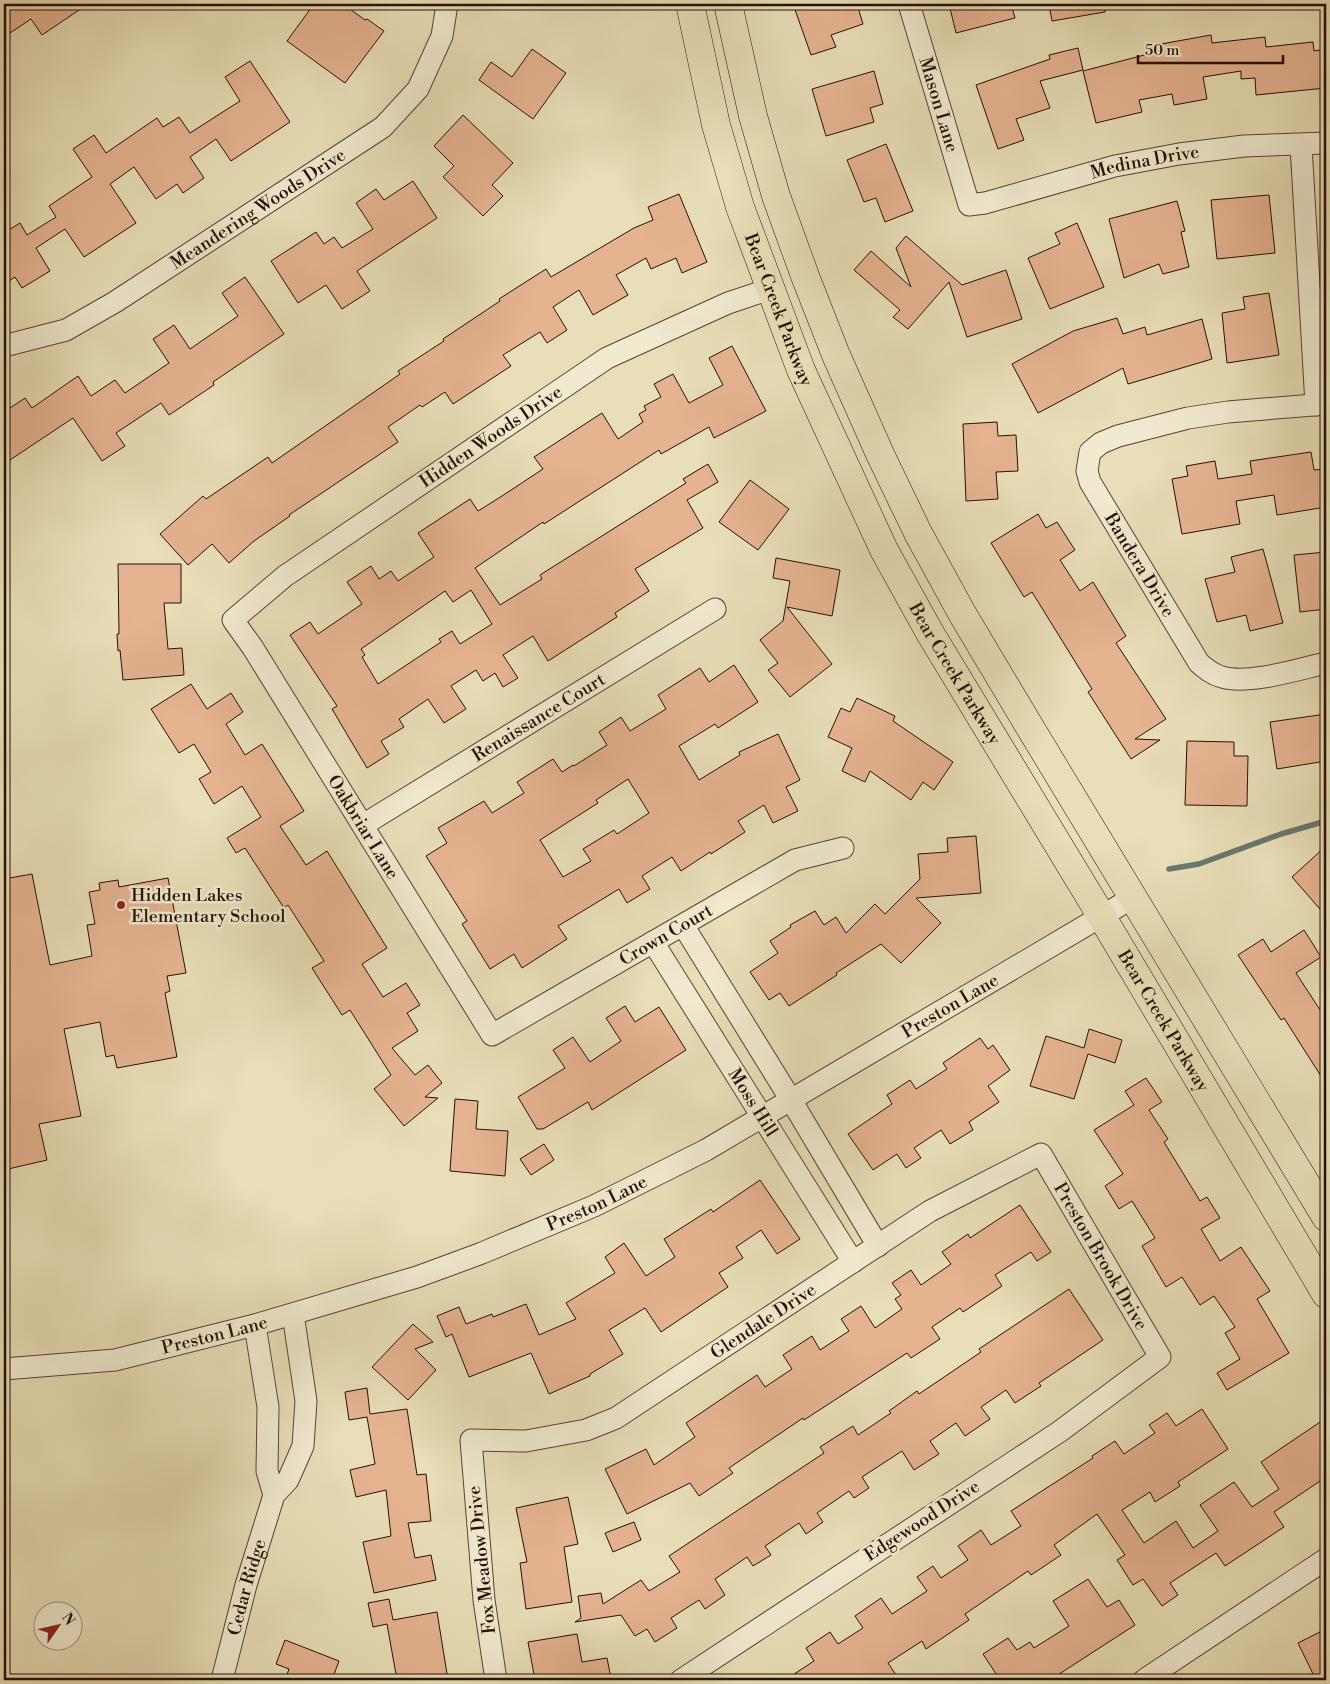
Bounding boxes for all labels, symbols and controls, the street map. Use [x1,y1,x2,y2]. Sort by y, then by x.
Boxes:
scale bar [1138,32,1282,64]
text: 50 m [1145,41,1179,60]
street label: Mason Lane [914,54,964,155]
street label: Medina Drive [1087,140,1200,184]
street label: Meandering Woods Drive [166,143,350,274]
street label: Bear Creek Parkway [739,229,818,390]
street label: Hidden Woods Drive [415,381,567,493]
street label: Bandera Drive [1099,507,1180,621]
street label: Bear Creek Parkway [903,598,1006,749]
street label: Renaissance Court [468,667,610,767]
street label: Oakbriar Lane [323,771,404,883]
place label: Hidden Lakes Elementary School [131,884,286,928]
street label: Crown Court [615,898,717,971]
marker: Hidden Lakes Elementary School [115,899,127,911]
street label: Bear Creek Parkway [1112,945,1215,1096]
street label: Preston Lane [897,968,1003,1043]
street label: Moss Hill [723,1064,784,1141]
street label: Preston Lane [543,1170,651,1236]
street label: Preston Brook Drive [1049,1178,1153,1334]
street label: Glendale Drive [706,1278,820,1364]
street label: Preston Lane [159,1310,270,1359]
street label: Edgewood Drive [860,1475,984,1567]
street label: Fox Meadow Drive [463,1485,501,1635]
street label: Cedar Ridge [222,1536,271,1638]
north arrow [32,1602,82,1652]
text: N [57,1610,79,1629]

